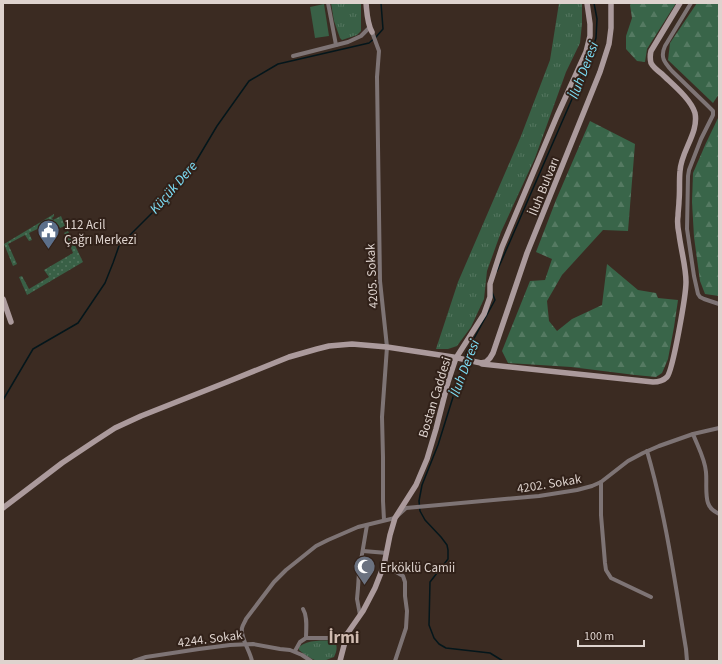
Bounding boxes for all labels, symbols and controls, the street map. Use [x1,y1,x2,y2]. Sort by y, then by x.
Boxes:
water label: İluh Deresi [564,38,604,102]
street label: İluh Bulvarı [524,154,564,218]
water label: Küçük Dere [145,157,203,218]
place label: 112 Acil Çağrı Merkezi [64,216,137,249]
public building icon: 112 Acil Çağrı Merkezi [36,218,62,251]
street label: 4205. Sokak [361,242,383,309]
water label: İluh Deresi [445,336,485,400]
street label: Bostan Caddesi [414,355,456,440]
street label: 4202. Sokak [516,470,583,498]
mosque icon: Erköklü Camii [351,554,377,587]
place label: Erköklü Camii [380,559,455,577]
scale bar [578,622,644,648]
street label: 4244. Sokak [177,626,244,652]
district label: İrmi [328,626,360,650]
text: 100 m [584,628,614,645]

